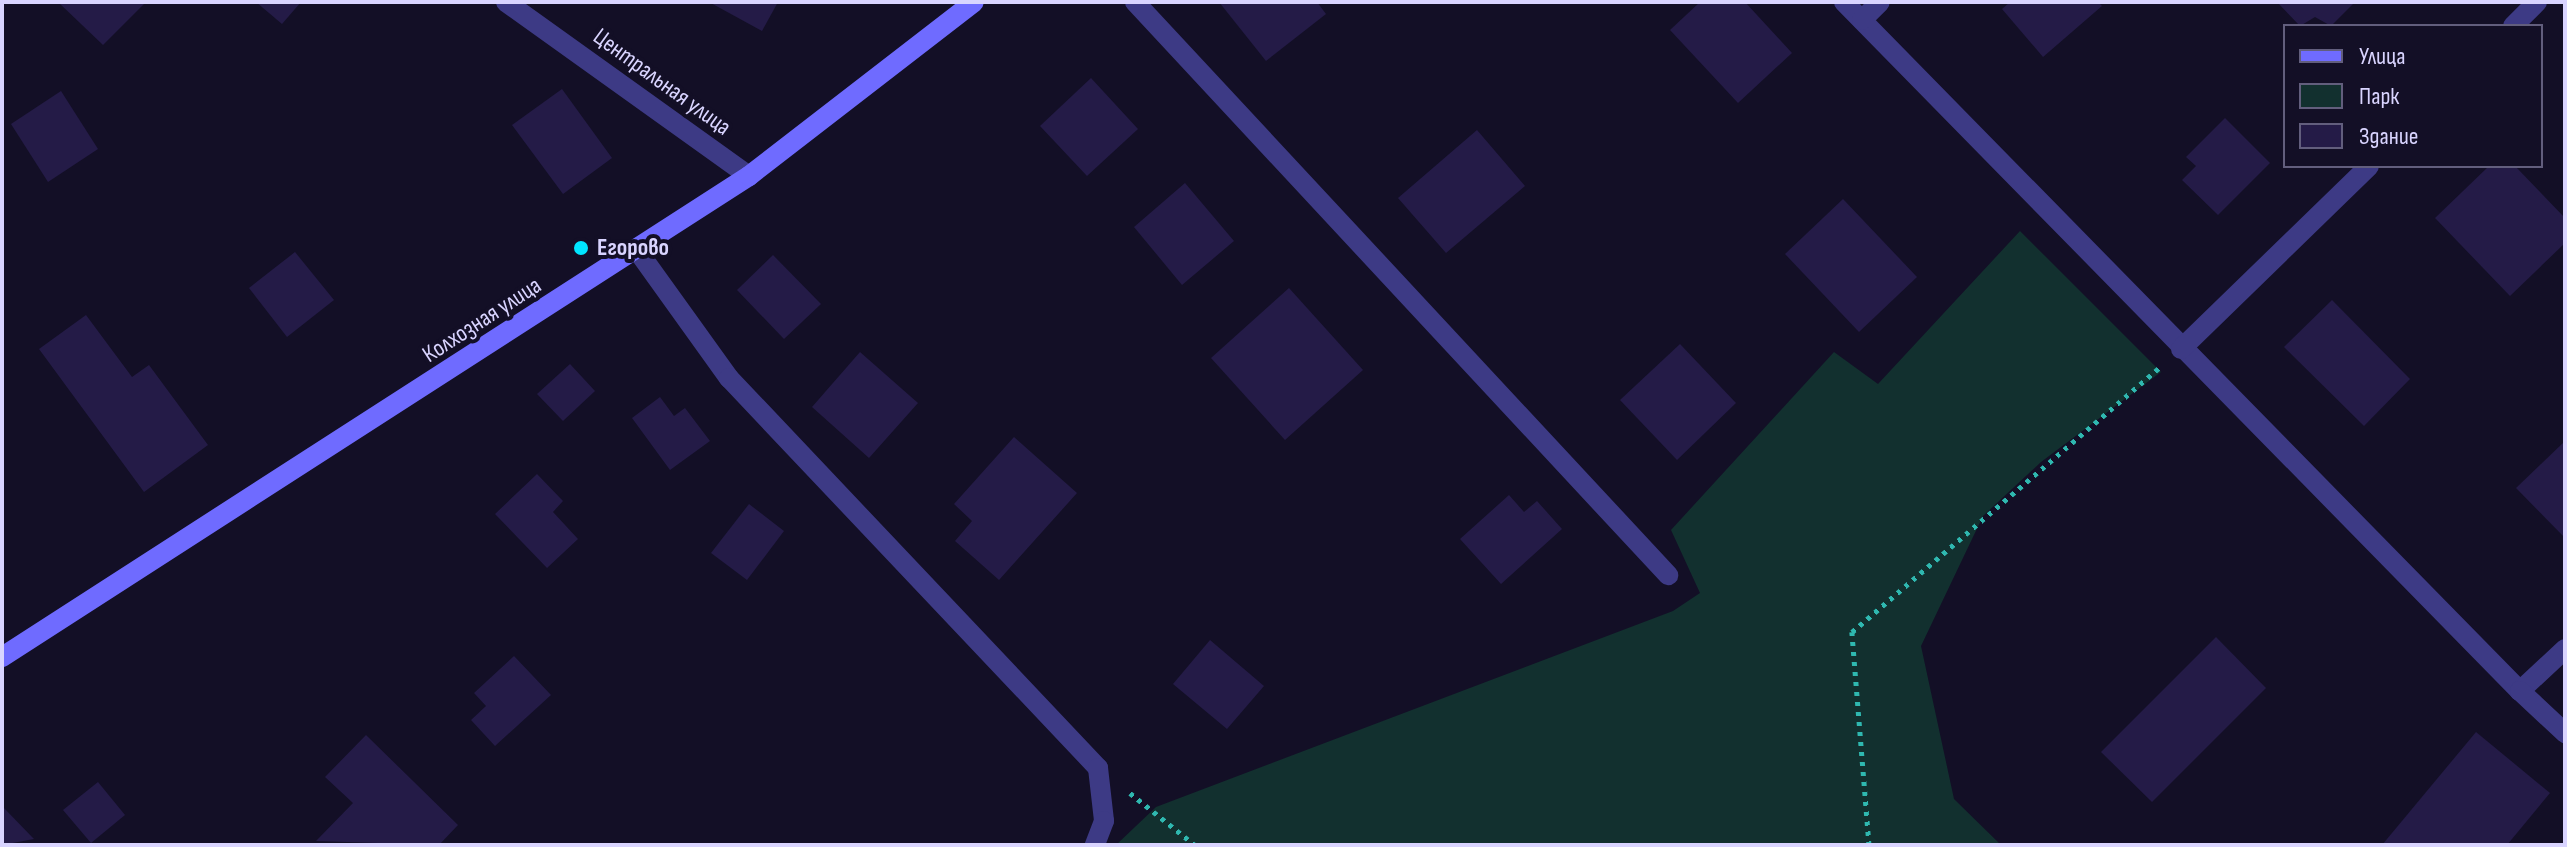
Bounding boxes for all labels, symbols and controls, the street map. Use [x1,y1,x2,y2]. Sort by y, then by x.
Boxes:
street label: Центральная улица [587,22,737,142]
legend [2283,24,2543,168]
text: Улица [2359,42,2405,71]
text: Парк [2359,82,2399,111]
text: Здание [2359,122,2418,151]
place label: Егорово [597,234,669,262]
marker: Егорово [572,239,590,257]
street label: Колхозная улица [417,271,547,369]

